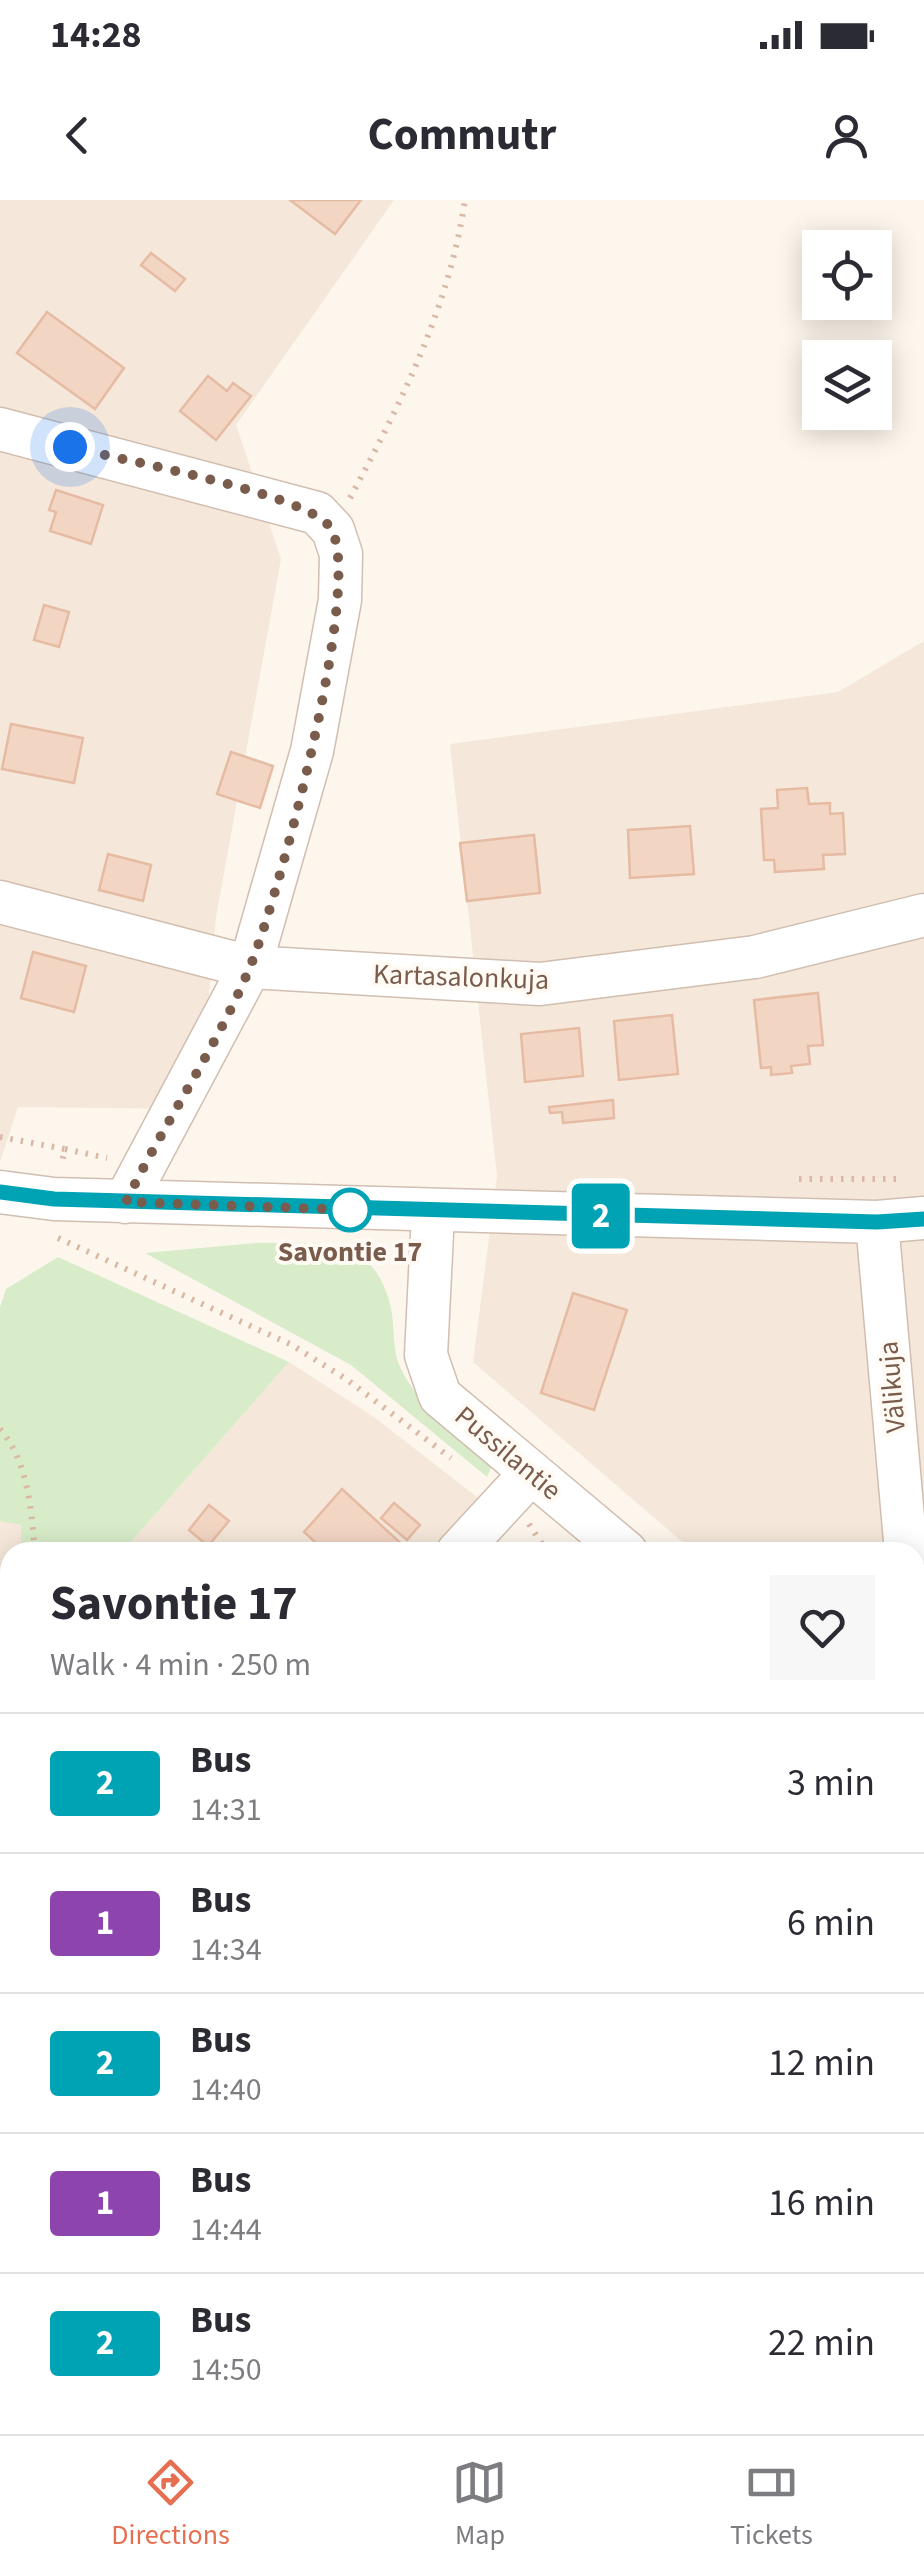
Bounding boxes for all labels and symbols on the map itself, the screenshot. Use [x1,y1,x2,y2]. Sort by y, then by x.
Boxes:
your location [45,422,95,472]
street label: Kartasalonkuja [372,954,550,1000]
line badge: 2 [568,1184,634,1248]
marker: Savontie 17 [329,1189,371,1231]
place label: Savontie 17 [278,1232,422,1272]
street label: Välikuja [868,1340,916,1434]
street label: Pussilantie [446,1396,570,1510]

